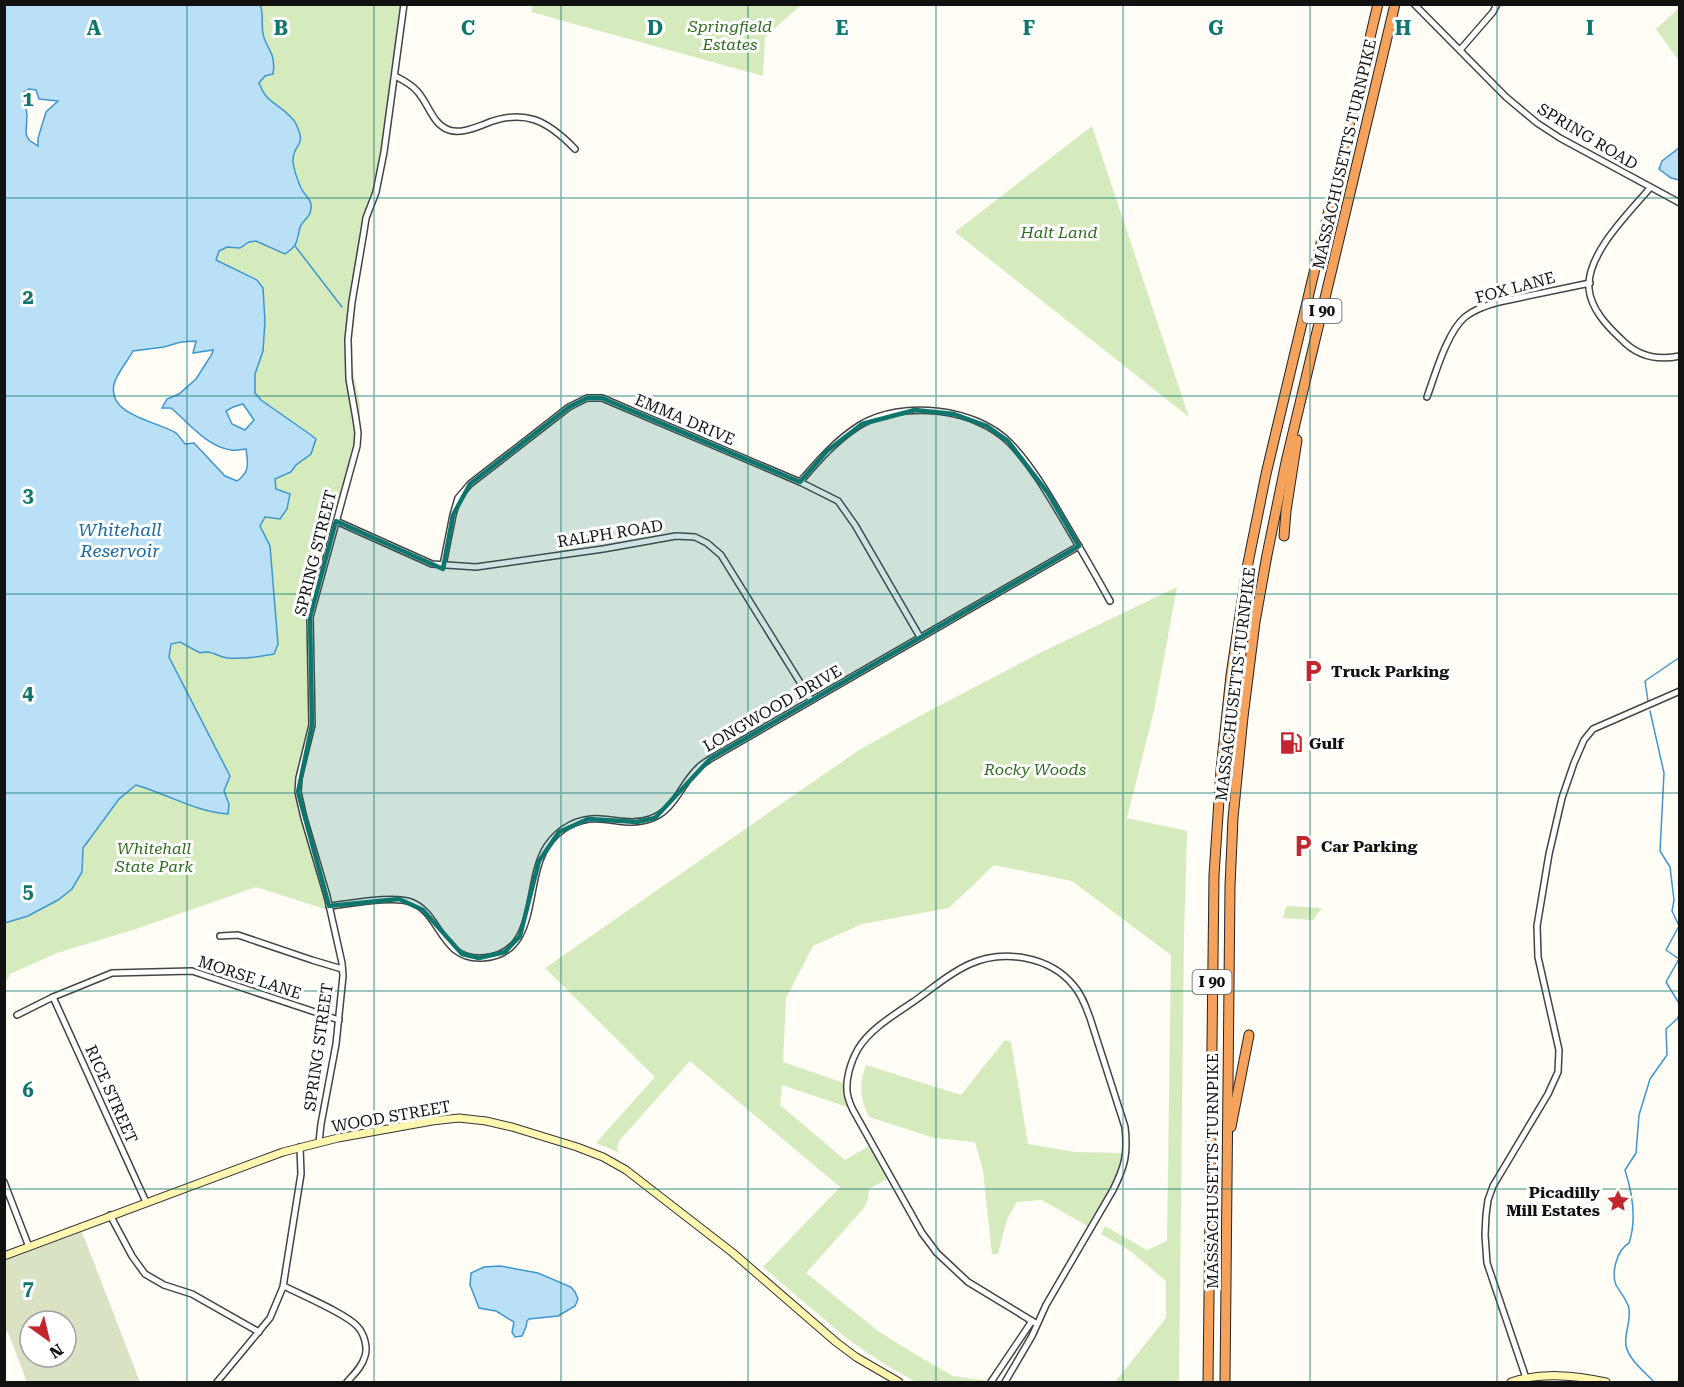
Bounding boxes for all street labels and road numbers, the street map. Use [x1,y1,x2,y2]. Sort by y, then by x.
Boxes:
street label: MASSACHUSETTS TURNPIKE [1309,37,1380,271]
street label: SPRING ROAD [1534,99,1641,174]
street label: FOX LANE [1473,268,1557,307]
road number: I 90 [1302,299,1342,323]
street label: EMMA DRIVE [632,390,738,449]
street label: SPRING STREET [291,488,340,618]
street label: RALPH ROAD [556,516,664,551]
street label: MASSACHUSETTS TURNPIKE [1212,566,1259,802]
street label: LONGWOOD DRIVE [700,661,845,756]
street label: MORSE LANE [196,952,304,1003]
road number: I 90 [1192,970,1232,994]
street label: SPRING STREET [300,982,337,1112]
street label: RICE STREET [81,1042,142,1147]
street label: MASSACHUSETTS TURNPIKE [1203,1053,1222,1289]
street label: WOOD STREET [330,1097,452,1136]

